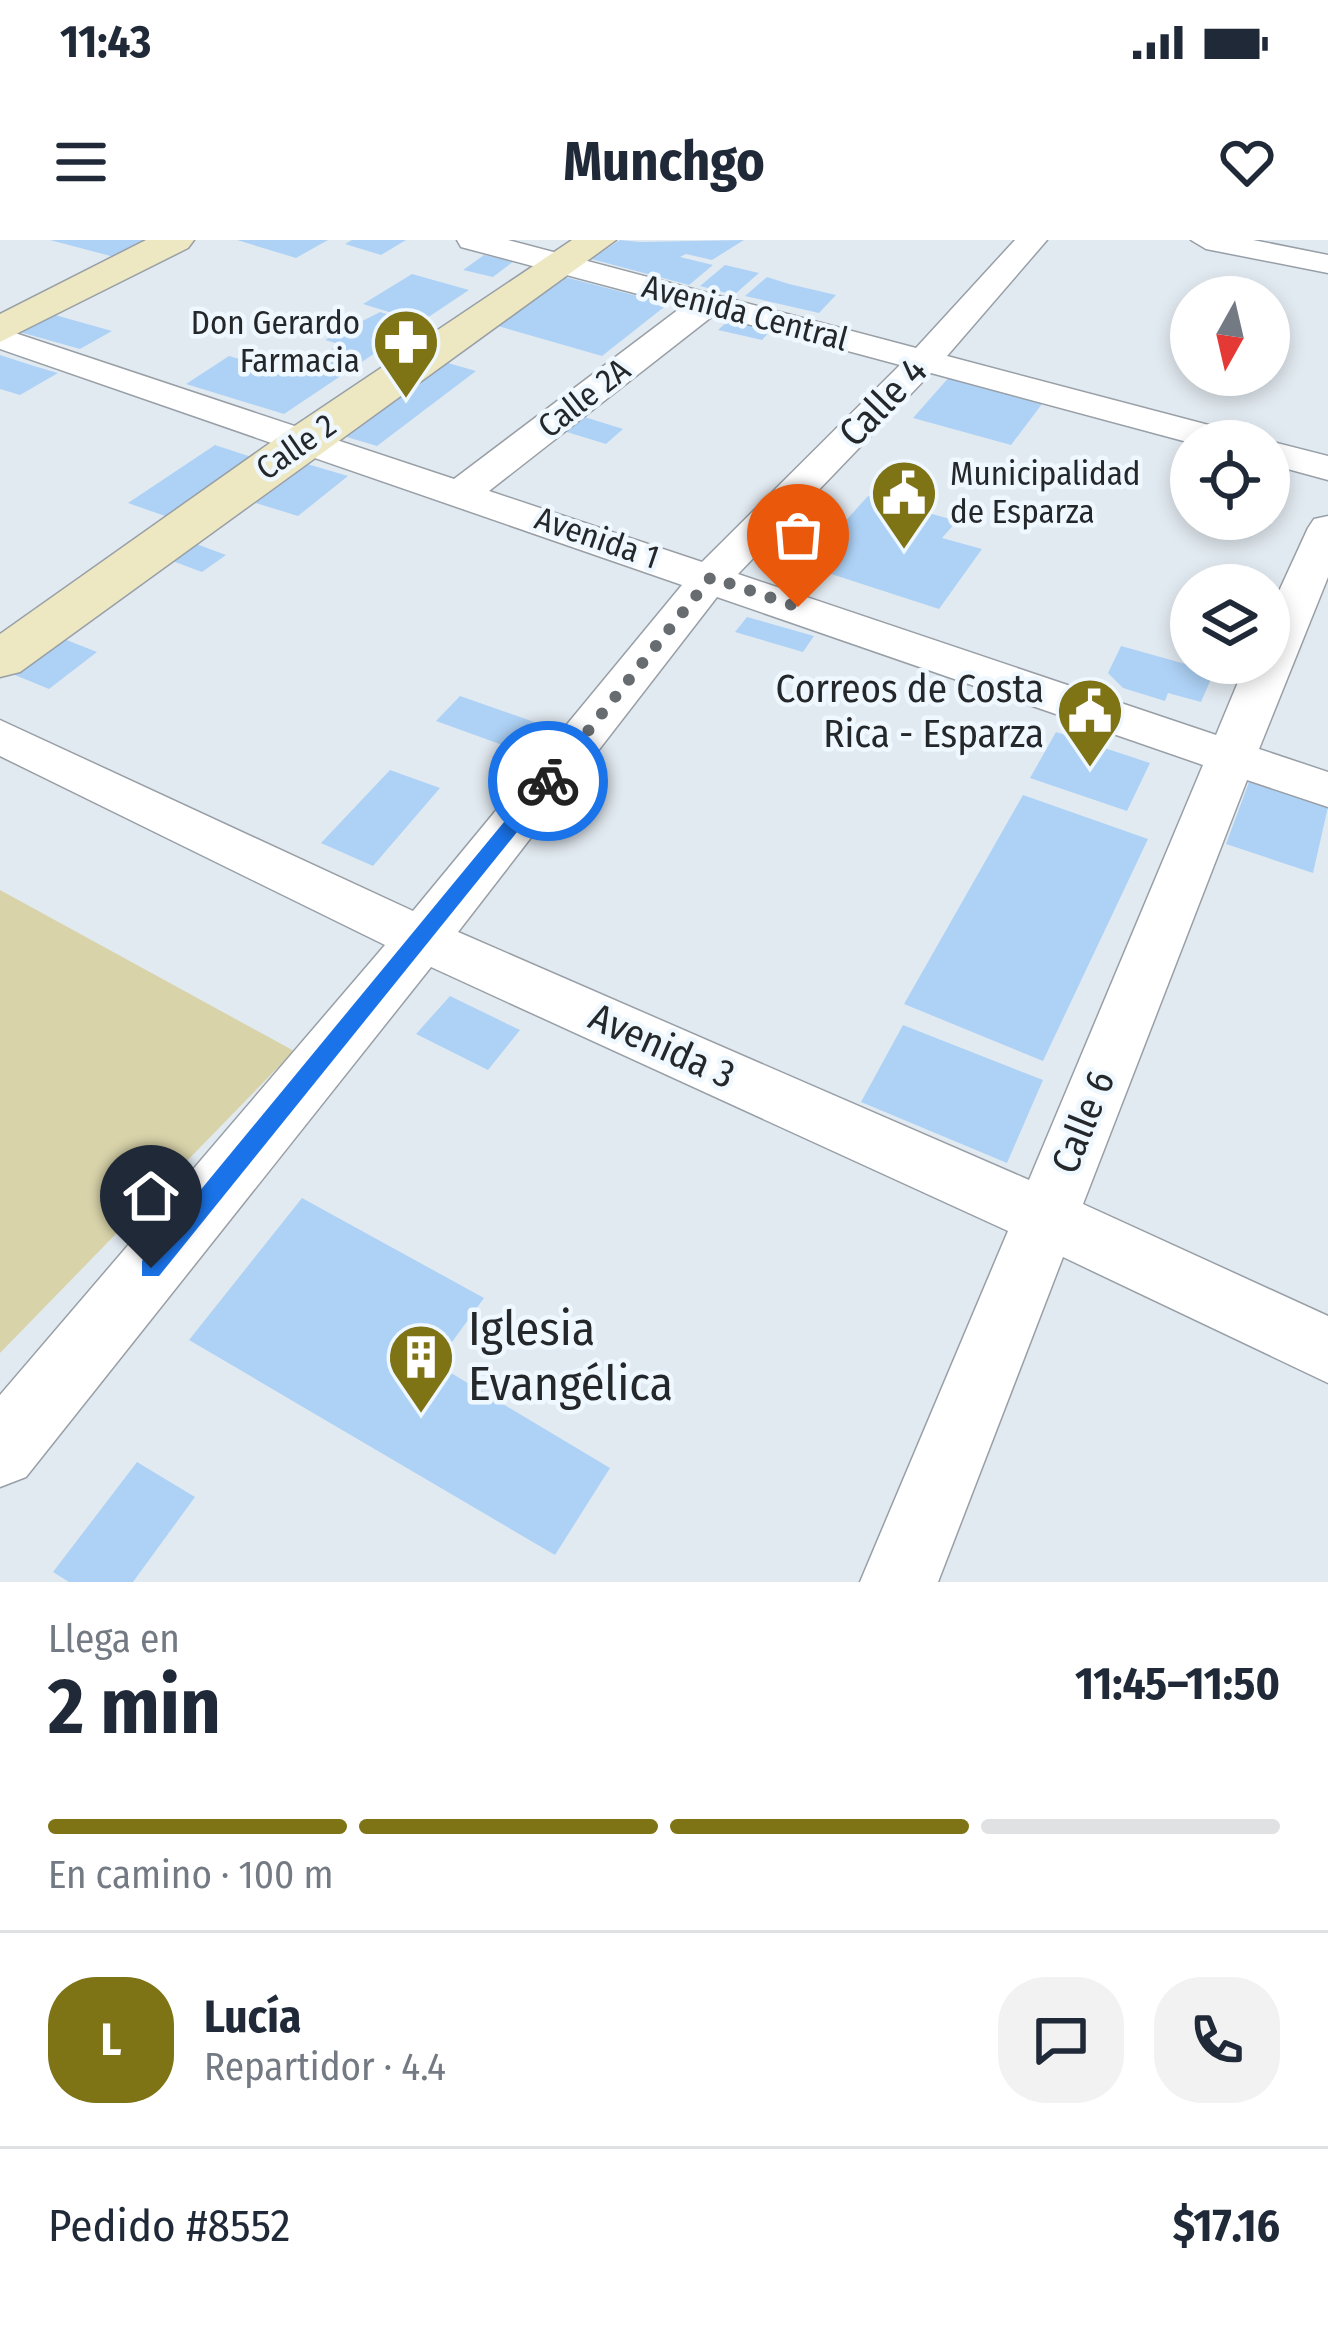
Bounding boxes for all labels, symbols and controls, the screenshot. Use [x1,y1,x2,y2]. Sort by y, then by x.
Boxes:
text: 11:43 [60,15,151,69]
icon: menu [48,129,114,195]
icon: heart [1214,129,1280,195]
text: Munchgo [563,130,765,194]
street label: Avenida Central [638,266,852,360]
north arrow [1170,276,1290,396]
map controls [1170,276,1290,684]
place label: Don Gerardo Farmacia [191,303,360,381]
pharmacy icon: Don Gerardo Farmacia [371,307,441,401]
street label: Calle 4 [830,348,936,456]
street label: Calle 2A [530,349,638,446]
street label: Calle 2 [248,405,344,489]
button: locate [1170,420,1290,540]
place label: Municipalidad de Esparza [950,454,1141,532]
public building icon: Municipalidad de Esparza [869,458,939,552]
pin [747,484,849,607]
street label: Avenida 1 [530,498,664,578]
icon: bag [765,502,831,568]
button: layers [1170,564,1290,684]
place label: Correos de Costa Rica - Esparza [776,666,1044,757]
public building icon: Correos de Costa Rica - Esparza [1055,676,1125,770]
courier [488,721,608,841]
icon: bike [515,748,581,814]
street label: Avenida 3 [582,994,742,1098]
street label: Calle 6 [1042,1064,1124,1180]
pin [100,1145,202,1268]
icon: home [118,1163,184,1229]
place label: Iglesia Evangélica [468,1300,673,1413]
building icon: Iglesia Evangélica [386,1322,456,1416]
text: Llega en [48,1616,180,1662]
text: 11:45–11:50 [1075,1657,1280,1711]
text: 2 min [48,1660,221,1754]
text: En camino · 100 m [48,1852,334,1898]
button: chat [998,1977,1124,2103]
button: phone [1154,1977,1280,2103]
text: Lucía [204,1990,301,2044]
text: L [101,2013,121,2067]
text: Repartidor · 4.4 [204,2044,446,2090]
text: Pedido #8552 [48,2199,290,2253]
text: $17.16 [1173,2199,1280,2253]

